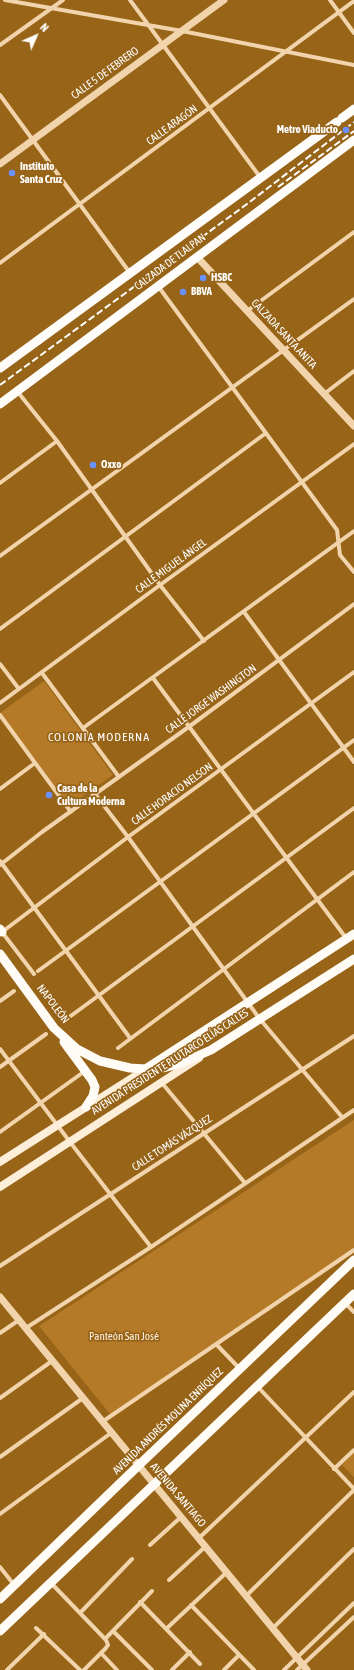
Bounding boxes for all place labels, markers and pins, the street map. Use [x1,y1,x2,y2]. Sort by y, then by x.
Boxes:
place label: Metro Viaducto [277,123,338,137]
marker: Metro Viaducto [341,125,351,135]
place label: Instituto Santa Cruz [20,160,62,186]
marker: Instituto Santa Cruz [7,168,17,178]
place label: HSBC [211,271,232,285]
marker: HSBC [198,273,208,283]
place label: BBVA [191,285,212,299]
marker: BBVA [178,287,188,297]
place label: Oxxo [101,458,121,472]
marker: Oxxo [88,460,98,470]
place label: Casa de la Cultura Moderna [57,782,125,808]
marker: Casa de la Cultura Moderna [44,790,54,800]

